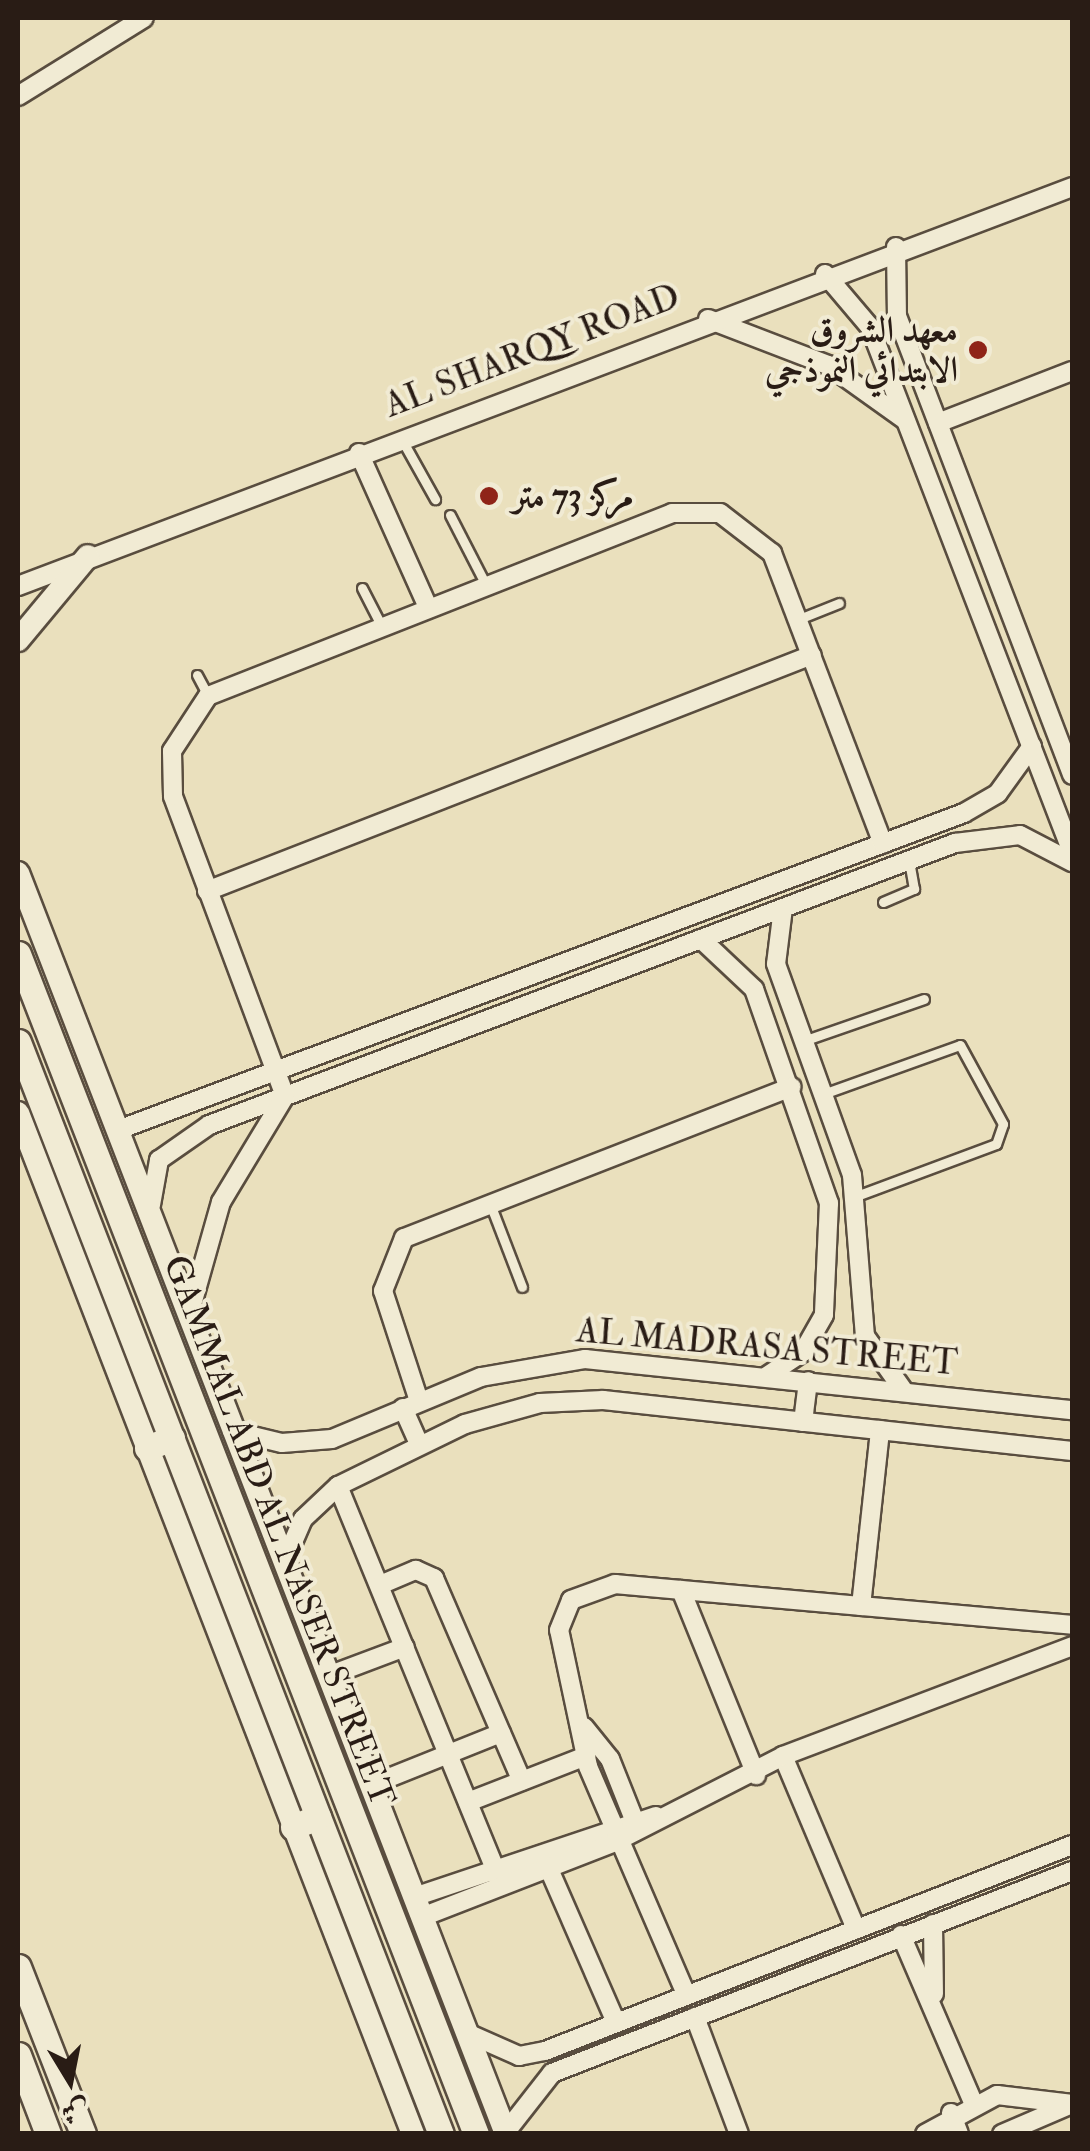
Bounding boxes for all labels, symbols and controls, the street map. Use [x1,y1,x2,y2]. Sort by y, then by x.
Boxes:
street label: AL SHARQY ROAD [378,275,686,427]
place label: معهد الشروق الابتدائي النموذجي [765,309,958,391]
marker: معهد الشروق الابتدائي النموذجي [967,339,989,361]
place label: مركز 73 متر [512,475,634,517]
marker: مركز 73 متر [476,483,502,509]
street label: GAMMAL ABD AL NASER STREET [154,1249,404,1813]
street label: AL MADRASA STREET [575,1309,959,1385]
north arrow [20,2031,120,2131]
text: ش [59,2091,92,2131]

